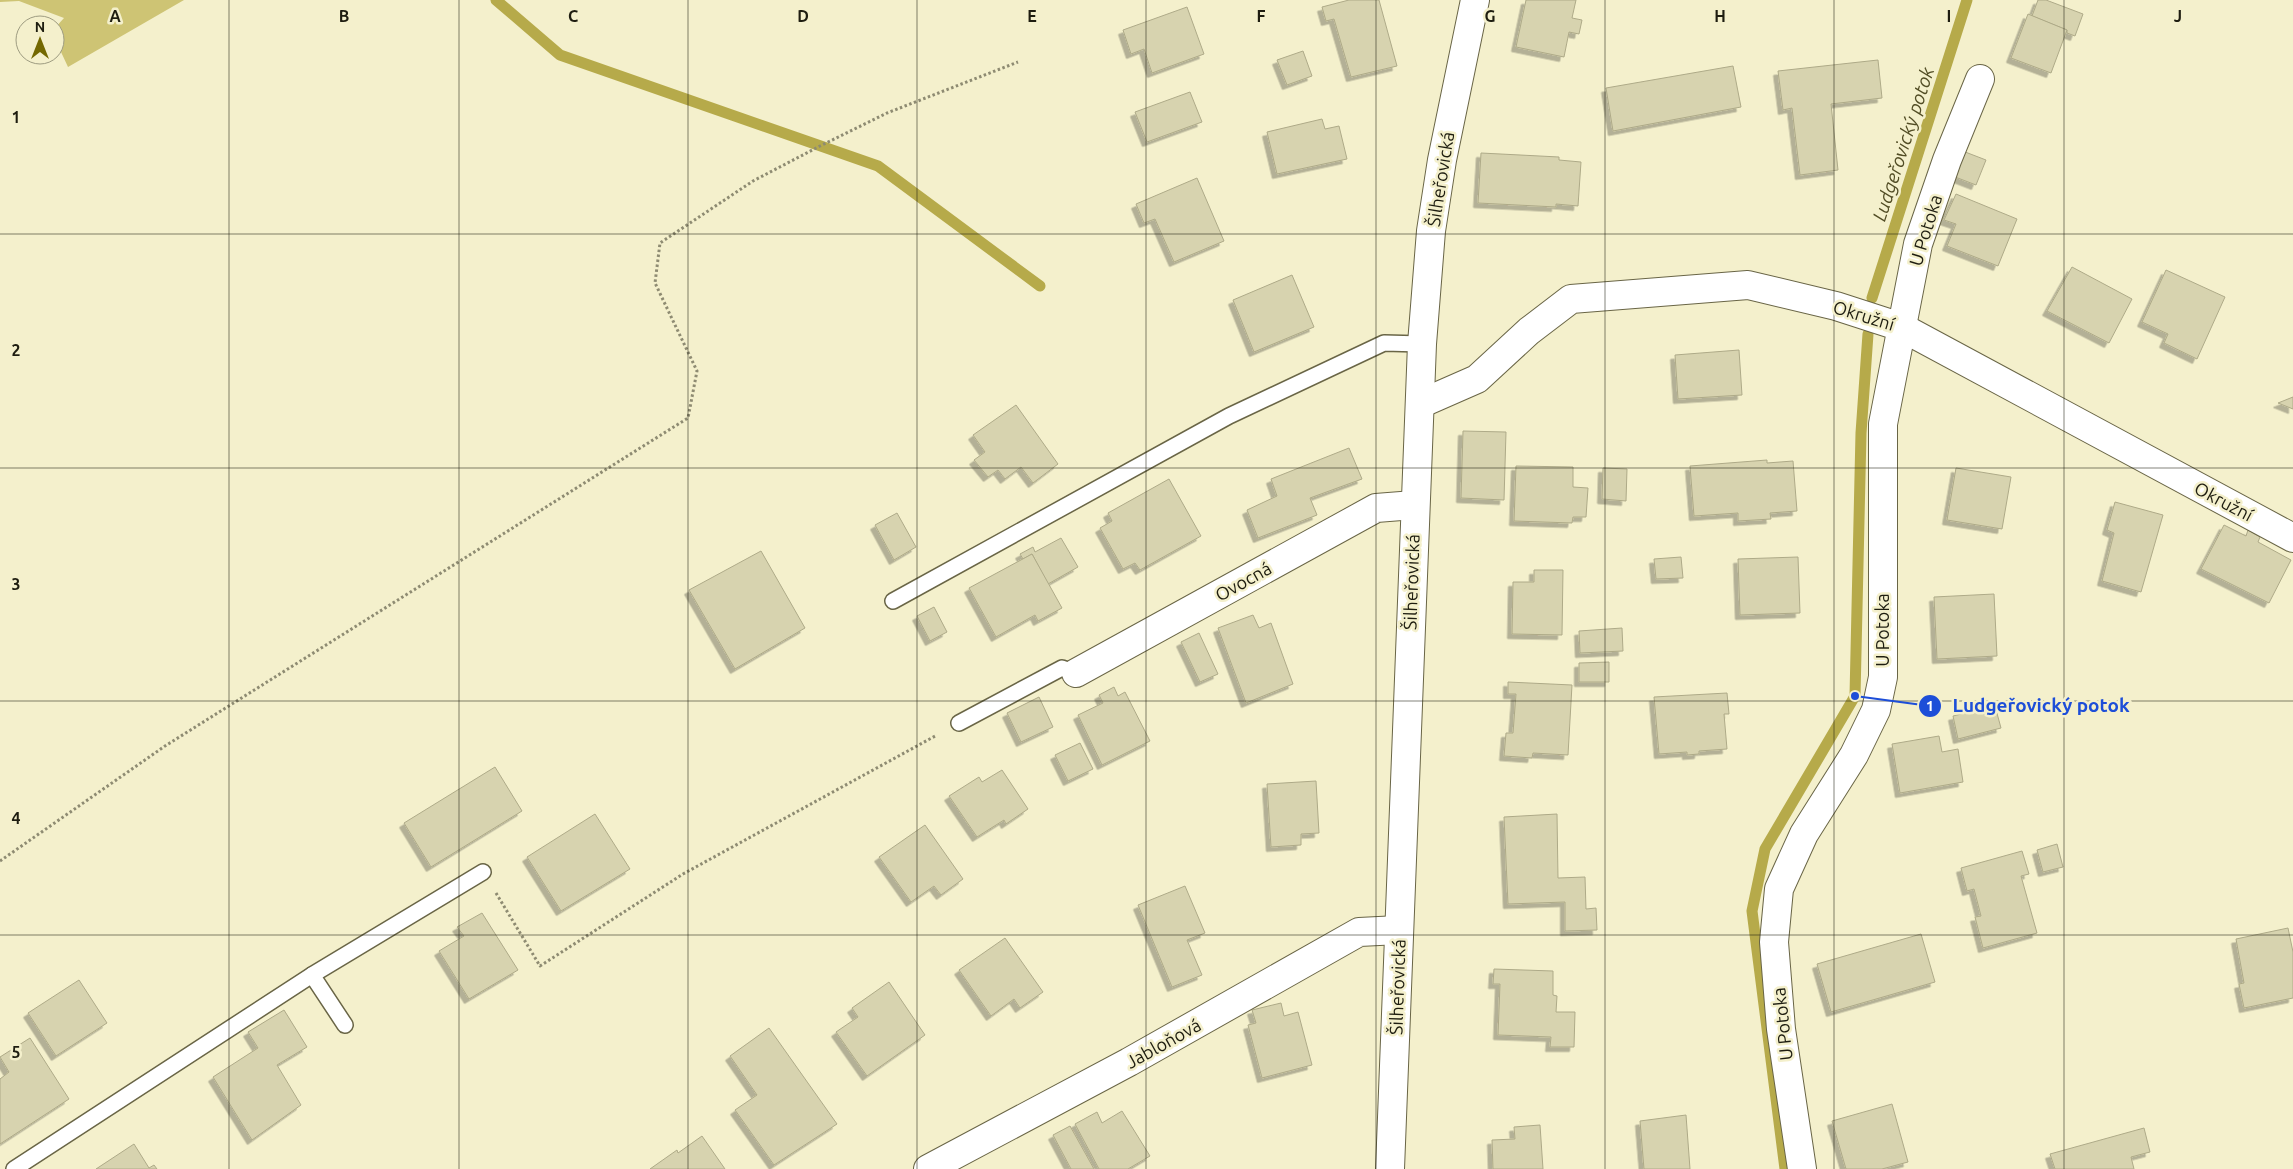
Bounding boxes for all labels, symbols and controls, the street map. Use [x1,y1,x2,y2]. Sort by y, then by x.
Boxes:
text: A [109,7,121,25]
text: B [339,7,349,25]
text: C [568,7,578,25]
text: D [797,7,809,25]
text: E [1027,7,1037,25]
text: F [1257,7,1266,25]
text: G [1484,7,1496,25]
text: H [1714,7,1726,25]
text: I [1947,7,1951,25]
text: J [2174,7,2182,25]
north arrow [15,15,65,65]
text: N [35,19,45,35]
water label: Ludgeřovický potok [1868,64,1938,224]
text: 1 [11,108,21,126]
street label: Šilheřovická [1422,130,1457,228]
street label: U Potoka [1905,192,1945,268]
street label: Okružní [1831,296,1898,334]
text: 2 [11,341,21,359]
street label: Okružní [2191,477,2257,525]
street label: Šilheřovická [1398,534,1423,630]
street label: Ovocná [1211,557,1275,605]
text: 3 [11,575,21,593]
street label: U Potoka [1872,593,1892,667]
callout: Ludgeřovický potok [1918,689,2140,723]
text: Ludgeřovický potok [1952,694,2130,716]
text: 1 [1926,697,1934,714]
text: 4 [11,809,21,827]
street label: Šilheřovická [1384,939,1409,1035]
street label: U Potoka [1768,986,1796,1062]
street label: Jabloňová [1122,1014,1204,1072]
text: 5 [11,1043,21,1061]

